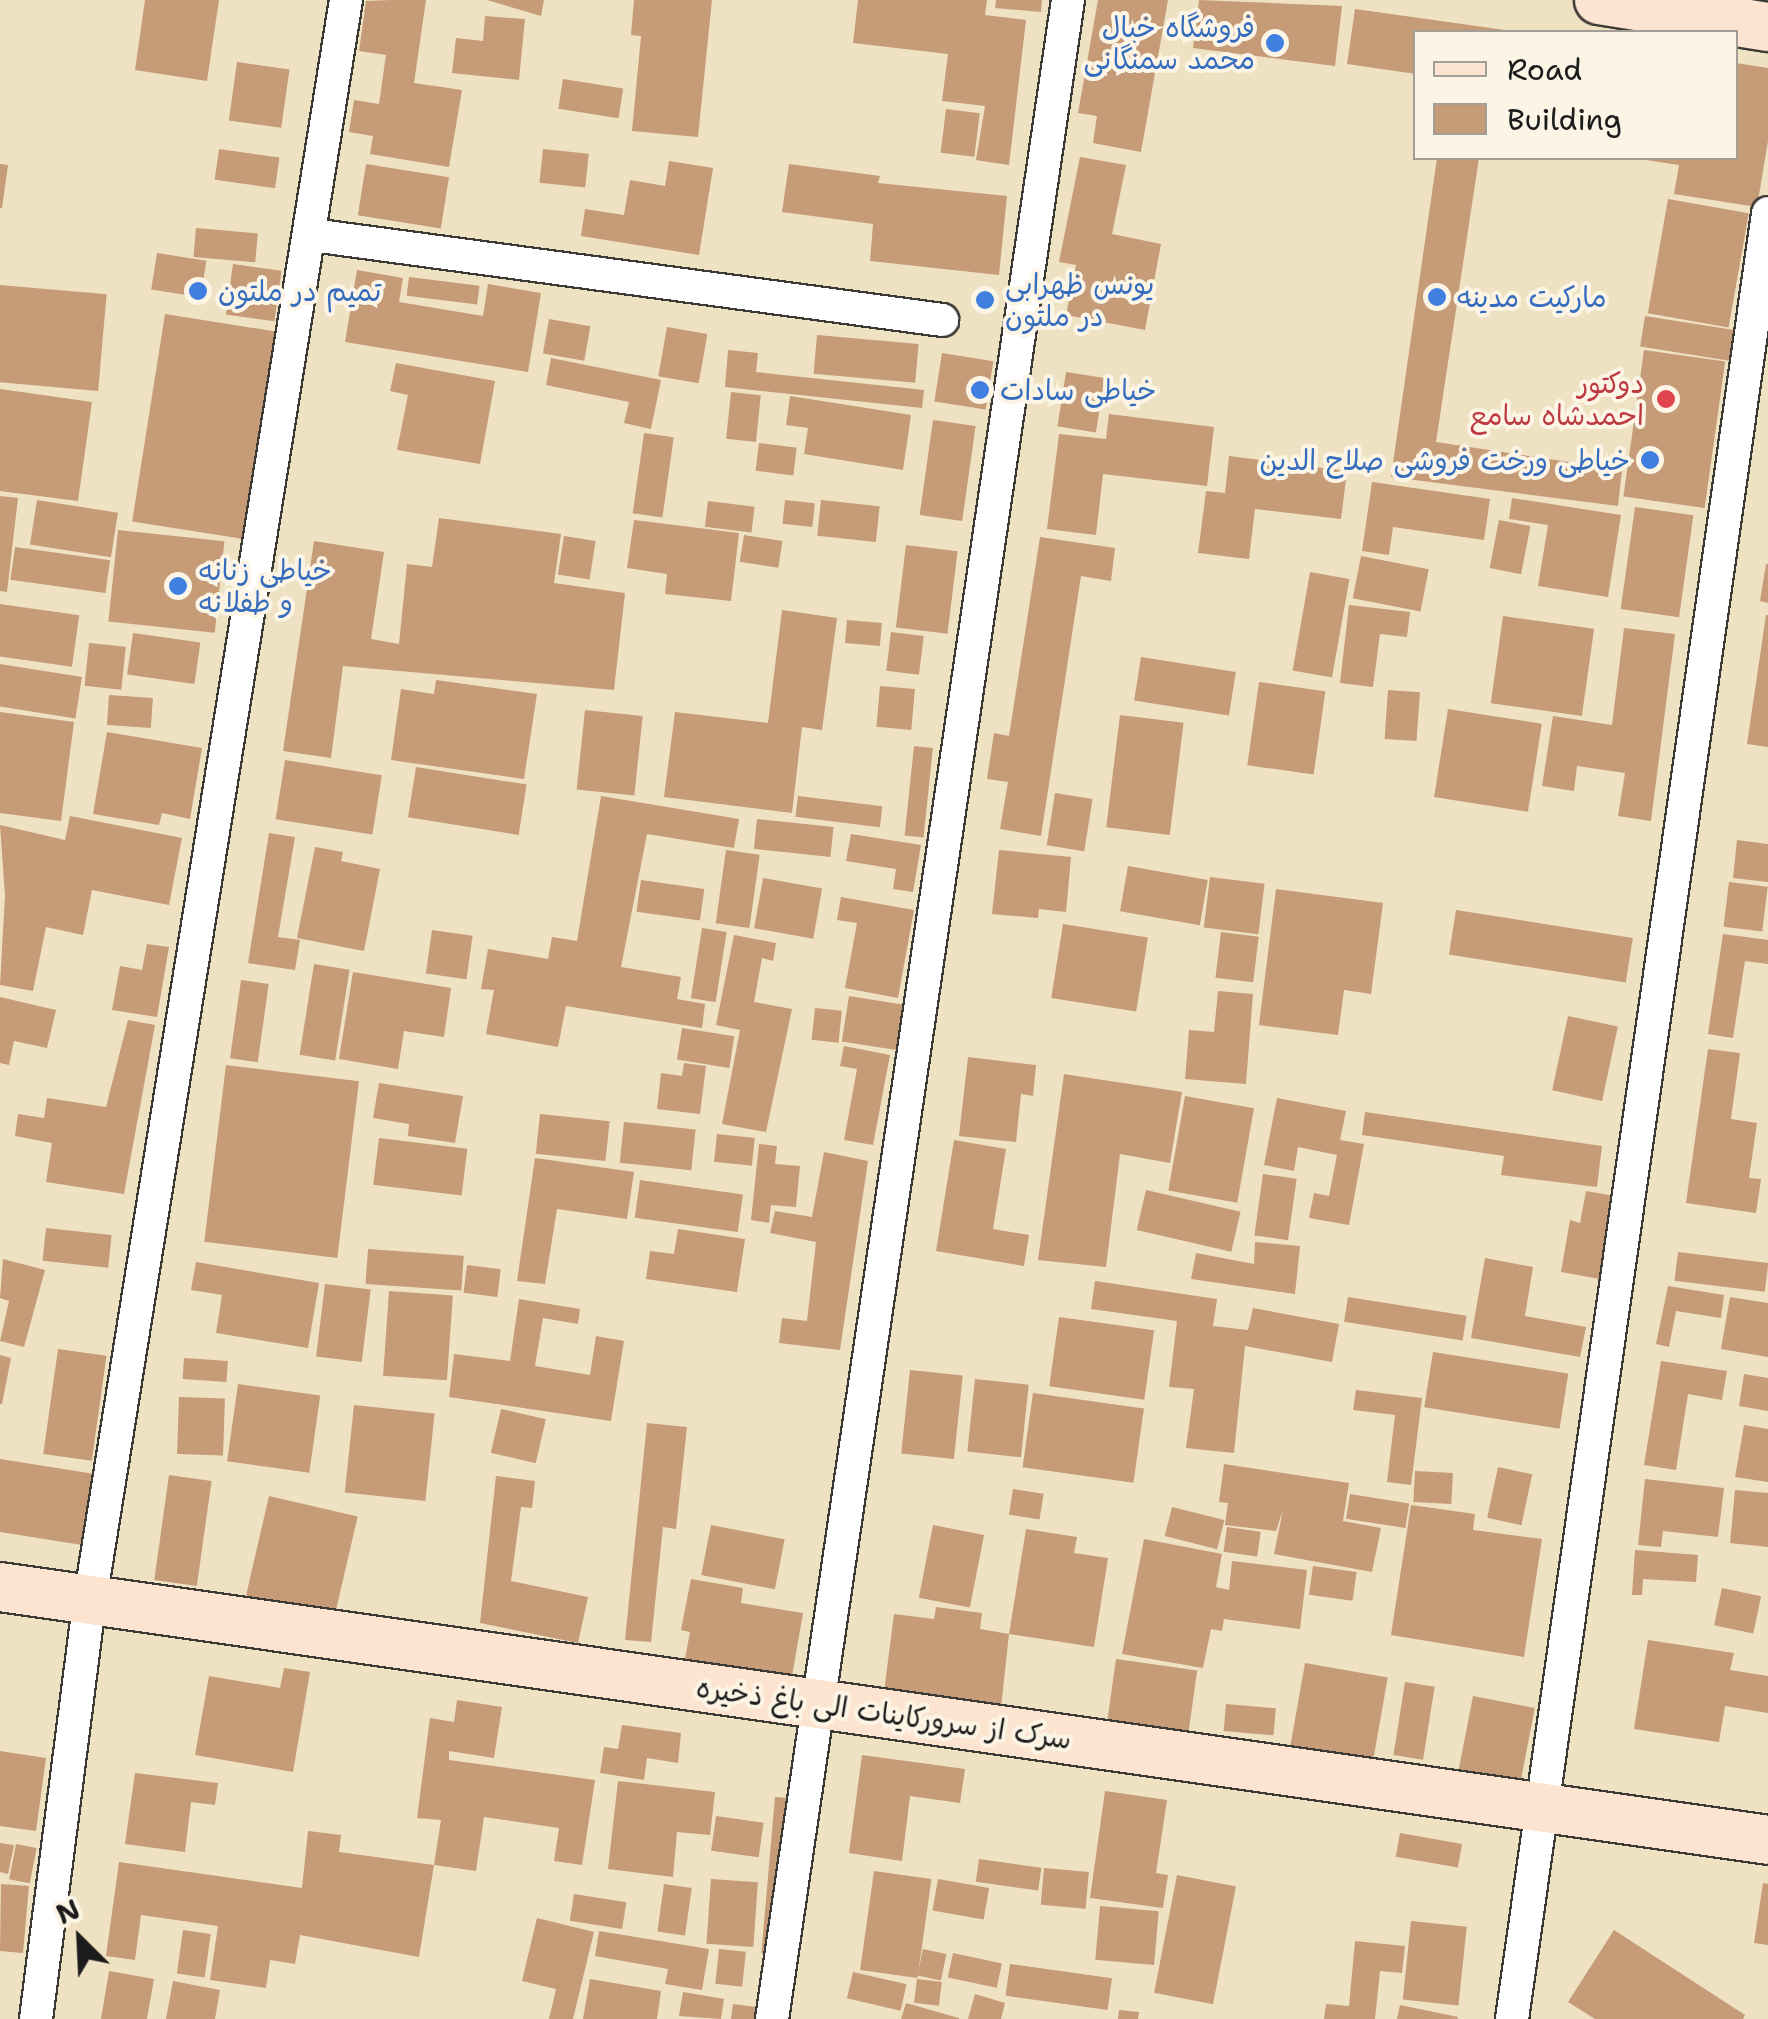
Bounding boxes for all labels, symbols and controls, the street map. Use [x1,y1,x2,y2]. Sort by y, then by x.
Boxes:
place label: فروشگاه خیال محمد سمنگانی [1084,10,1255,76]
legend [1413,30,1738,160]
marker: فروشگاه خیال محمد سمنگانی [1264,32,1286,54]
text: Road [1507,49,1582,90]
text: Building [1507,99,1622,140]
place label: یونس ظهرابی در ملتون [1005,267,1154,333]
place label: تمیم در ملتون [218,274,381,308]
marker: تمیم در ملتون [187,280,209,302]
place label: مارکیت مدینه [1457,280,1607,314]
marker: مارکیت مدینه [1426,286,1448,308]
marker: یونس ظهرابی در ملتون [974,289,996,311]
place label: دوکتور احمدشاه سامع [1470,366,1644,432]
place label: خیاطی سادات [1000,373,1156,407]
marker: خیاطی سادات [969,379,991,401]
marker: دوکتور احمدشاه سامع [1653,386,1679,412]
place label: خیاطی ورخت فروشی صلاح الدین [1259,443,1630,477]
marker: خیاطی ورخت فروشی صلاح الدین [1639,449,1661,471]
place label: خیاطی زنانه و طفلانه [198,553,332,619]
marker: خیاطی زنانه و طفلانه [167,575,189,597]
street label: سرک از سرورکاینات الی باغ ذخیره [694,1670,1074,1756]
north arrow [30,1889,130,1989]
text: N [50,1890,86,1933]

